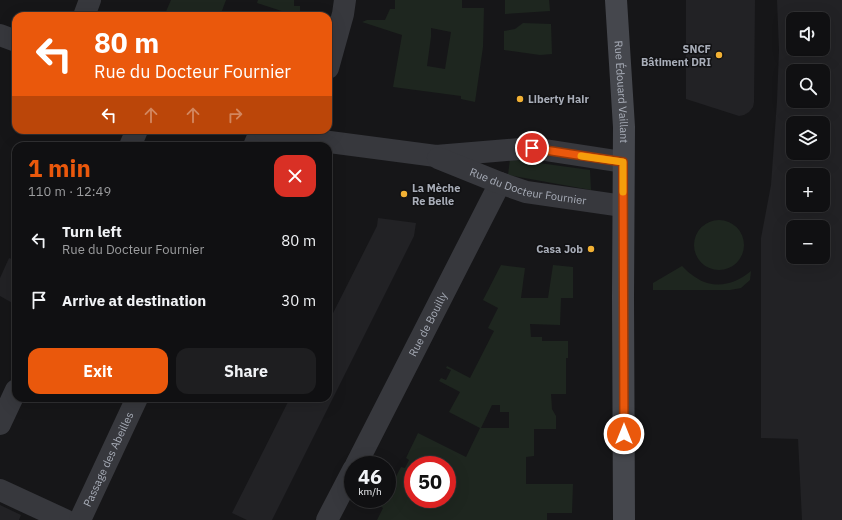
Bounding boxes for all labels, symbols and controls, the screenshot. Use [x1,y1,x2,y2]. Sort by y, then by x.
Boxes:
map controls [786,12,830,264]
button: sound [786,12,830,56]
text: 80 m [94,24,159,61]
icon: left [28,28,80,80]
street label: Rue Édouard Vaillant [612,40,631,143]
place label: SNCF Bâtiment DRI [641,42,711,69]
marker: SNCF Bâtiment DRI [714,50,724,60]
text: Rue du Docteur Fournier [94,60,291,83]
button: search [786,64,830,108]
place label: Liberty Hair [528,92,589,106]
marker: Liberty Hair [515,94,525,104]
icon: left [98,104,120,126]
icon: ahead [140,104,162,126]
icon: ahead [182,104,204,126]
icon: right [224,104,246,126]
button: layers [786,116,830,160]
pin [515,131,549,165]
icon: arrive [521,137,543,159]
text: 1 min [28,152,91,184]
button: close [274,155,316,197]
street label: Rue du Docteur Fournier [468,164,587,208]
button: + [786,168,830,212]
place label: La Mèche Re Belle [412,181,460,208]
text: 110 m · 12:49 [28,183,111,200]
marker: La Mèche Re Belle [399,189,409,199]
button: − [786,220,830,264]
text: Turn left [62,222,122,241]
icon: left [28,229,50,251]
text: 80 m [281,231,316,250]
text: Rue du Docteur Fournier [62,241,204,258]
place label: Casa Job [536,242,583,256]
marker: Casa Job [586,244,596,254]
icon: arrive [28,289,50,311]
street label: Rue de Bouilly [406,289,450,359]
text: Arrive at destination [62,291,206,310]
text: 30 m [281,291,316,310]
button: Exit [28,348,168,394]
button: Share [176,348,316,394]
street label: Passage des Abeilles [80,410,137,509]
position arrow [603,413,645,455]
speed limit sign: 50 [404,456,456,508]
text: 46 [358,463,382,490]
text: km/h [358,485,382,498]

